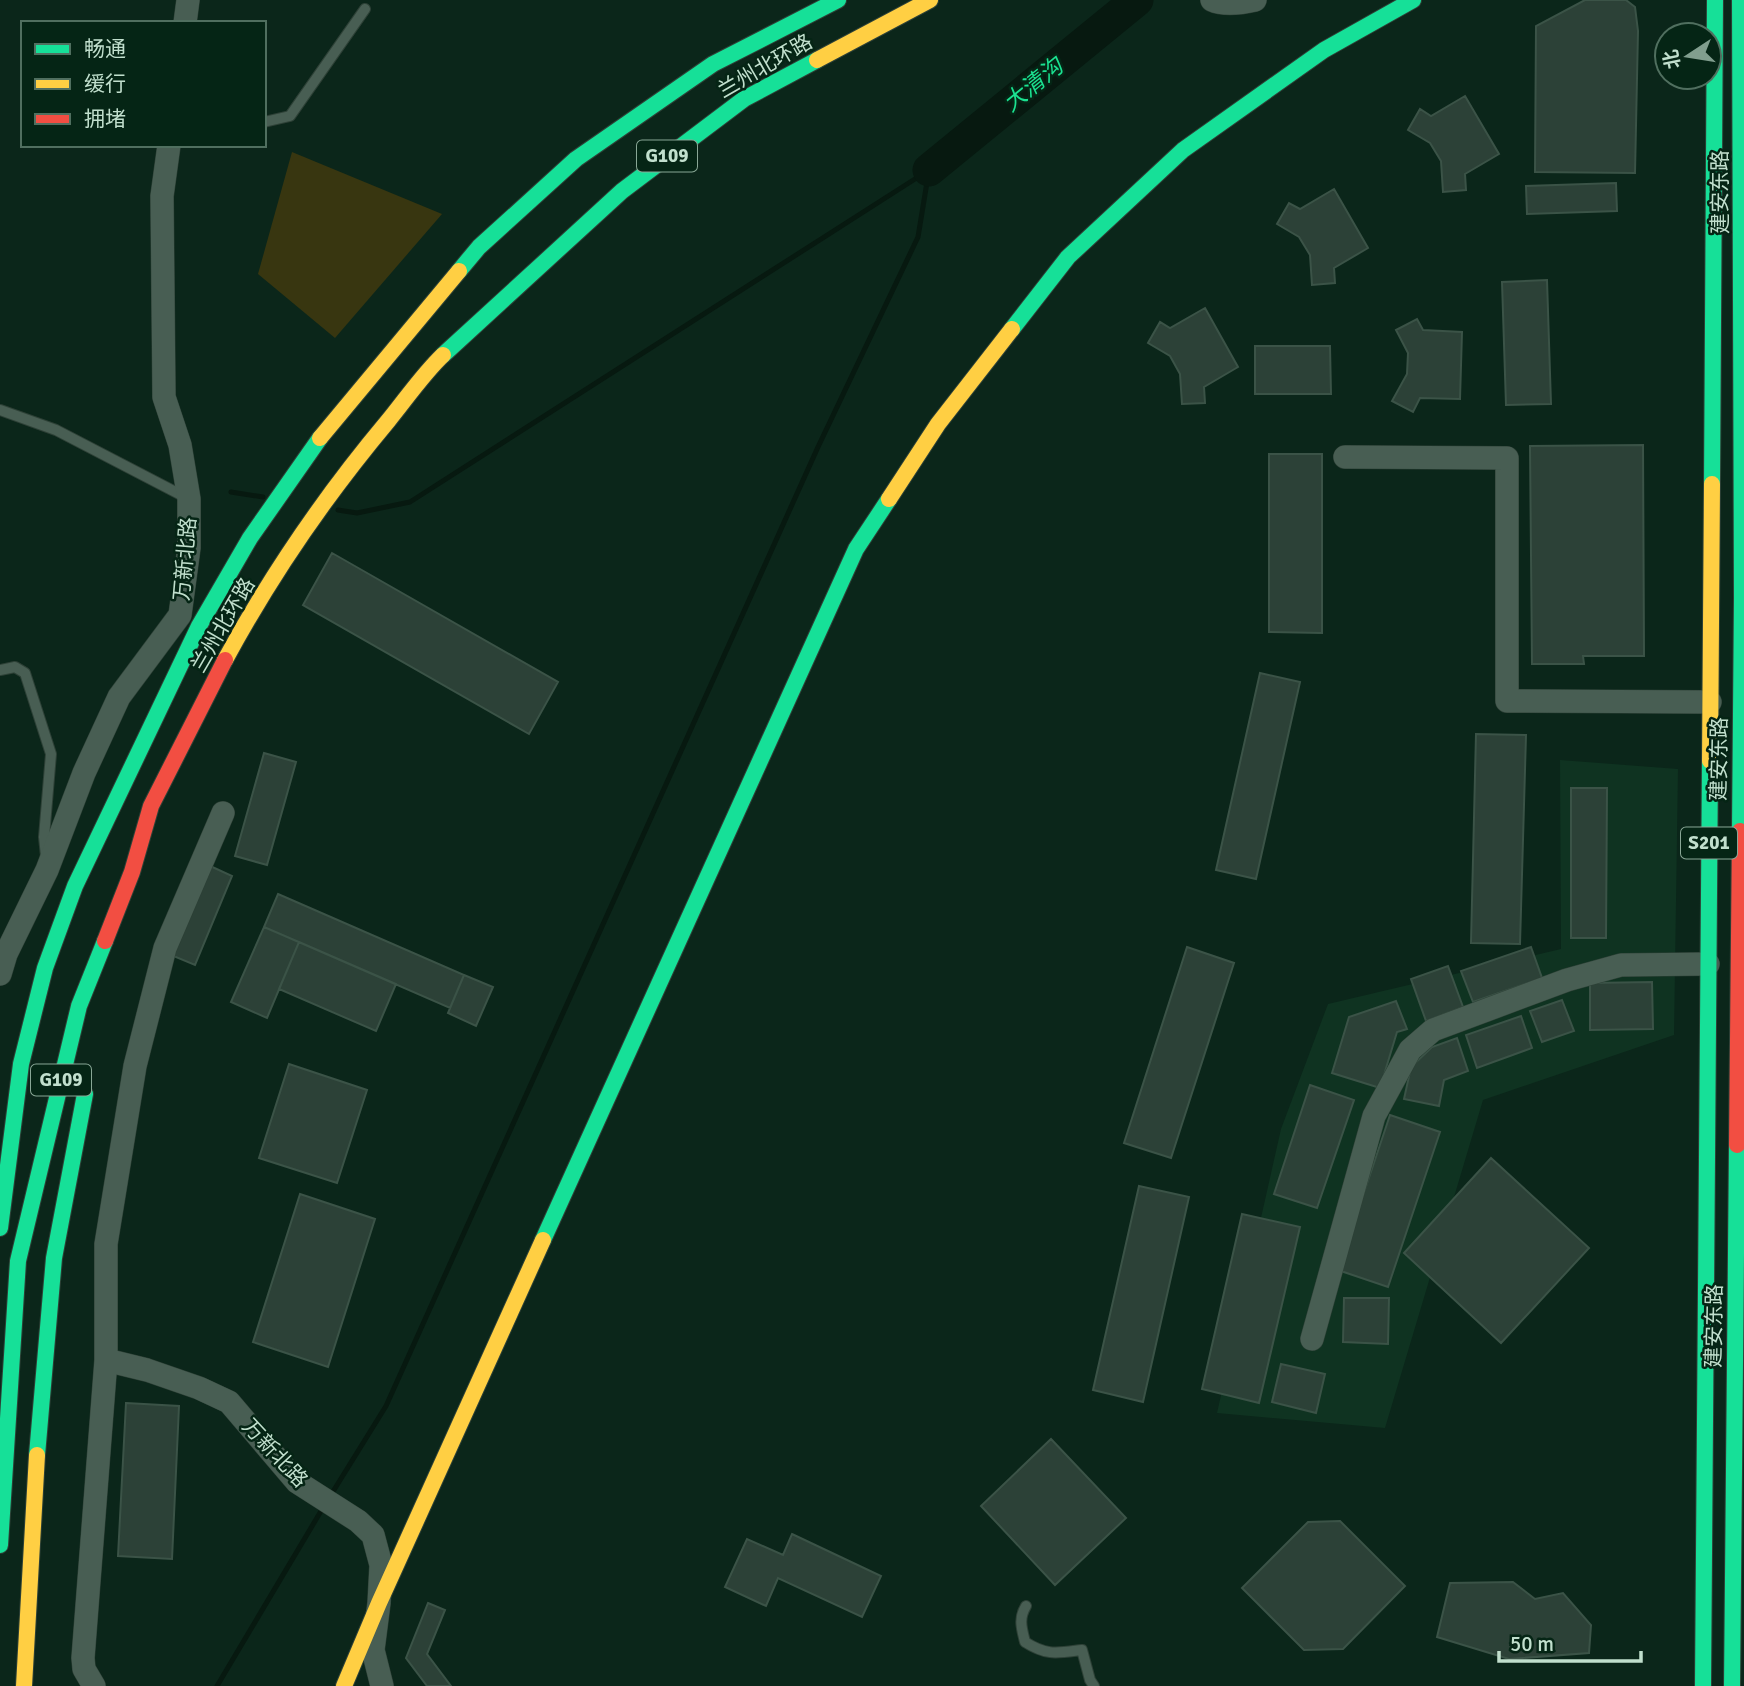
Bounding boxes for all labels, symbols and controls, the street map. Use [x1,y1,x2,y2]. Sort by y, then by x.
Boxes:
legend [21,21,266,147]
north arrow [1653,21,1723,91]
street label: 兰州北环路 [713,28,817,104]
text: 畅通 [84,36,126,62]
text: 北 [1659,48,1686,71]
water label: 大清沟 [997,50,1071,118]
text: 缓行 [84,71,126,97]
text: 拥堵 [84,106,126,132]
road number: G109 [637,140,697,172]
street label: 建安东路 [1707,150,1733,234]
street label: 万新北路 [168,516,202,602]
street label: 兰州北环路 [185,573,261,677]
street label: 建安东路 [1705,717,1733,801]
road number: S201 [1681,828,1737,858]
road number: G109 [31,1064,91,1096]
street label: 建安东路 [1700,1284,1728,1368]
street label: 万新北路 [237,1413,313,1493]
scale bar [1499,1620,1641,1664]
text: 50 m [1510,1631,1554,1657]

